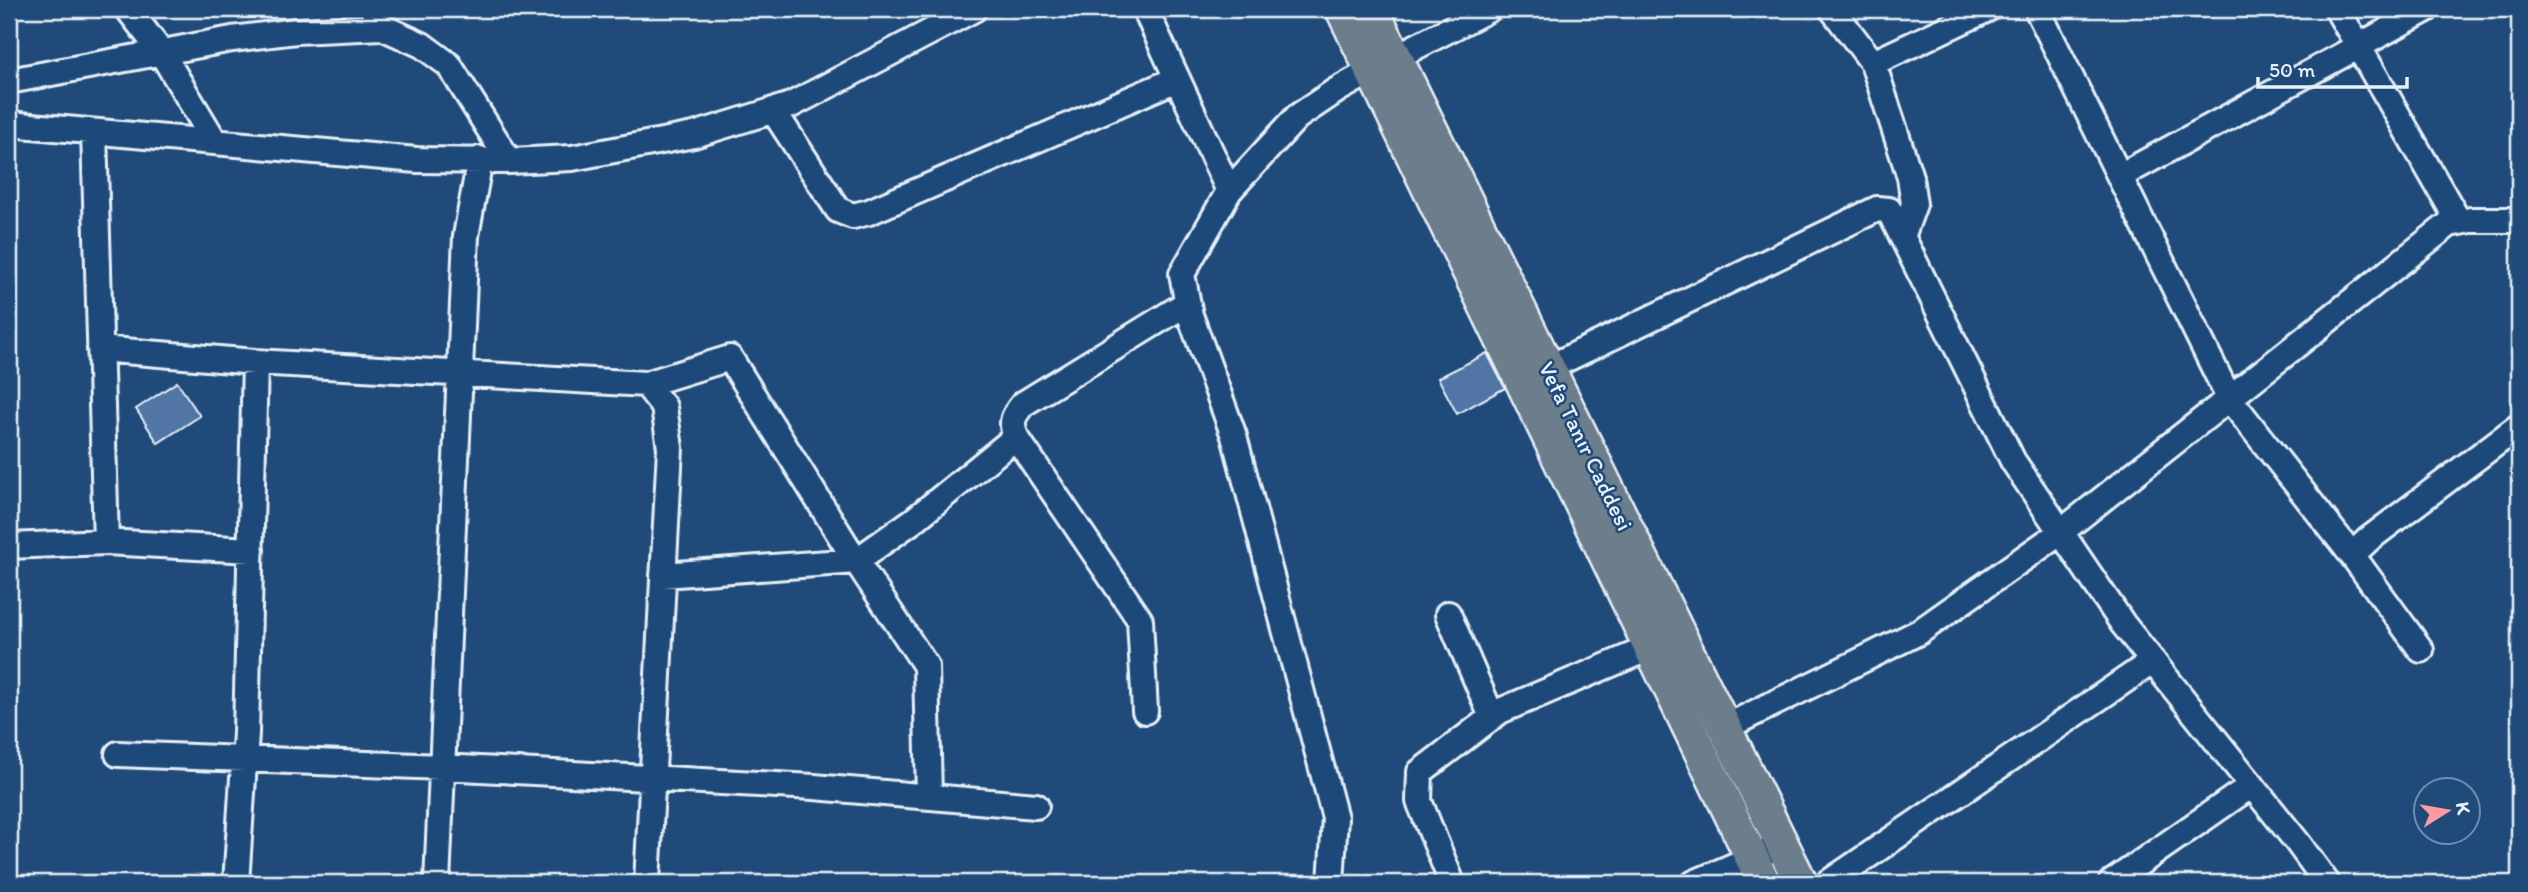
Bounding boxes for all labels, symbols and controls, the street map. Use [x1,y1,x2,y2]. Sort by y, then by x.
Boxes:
scale bar [2258,46,2407,90]
text: 50 m [2269,57,2316,82]
street label: Vefa Tanır Caddesi [1533,357,1639,535]
north arrow [2412,776,2482,846]
text: K [2451,800,2476,817]

